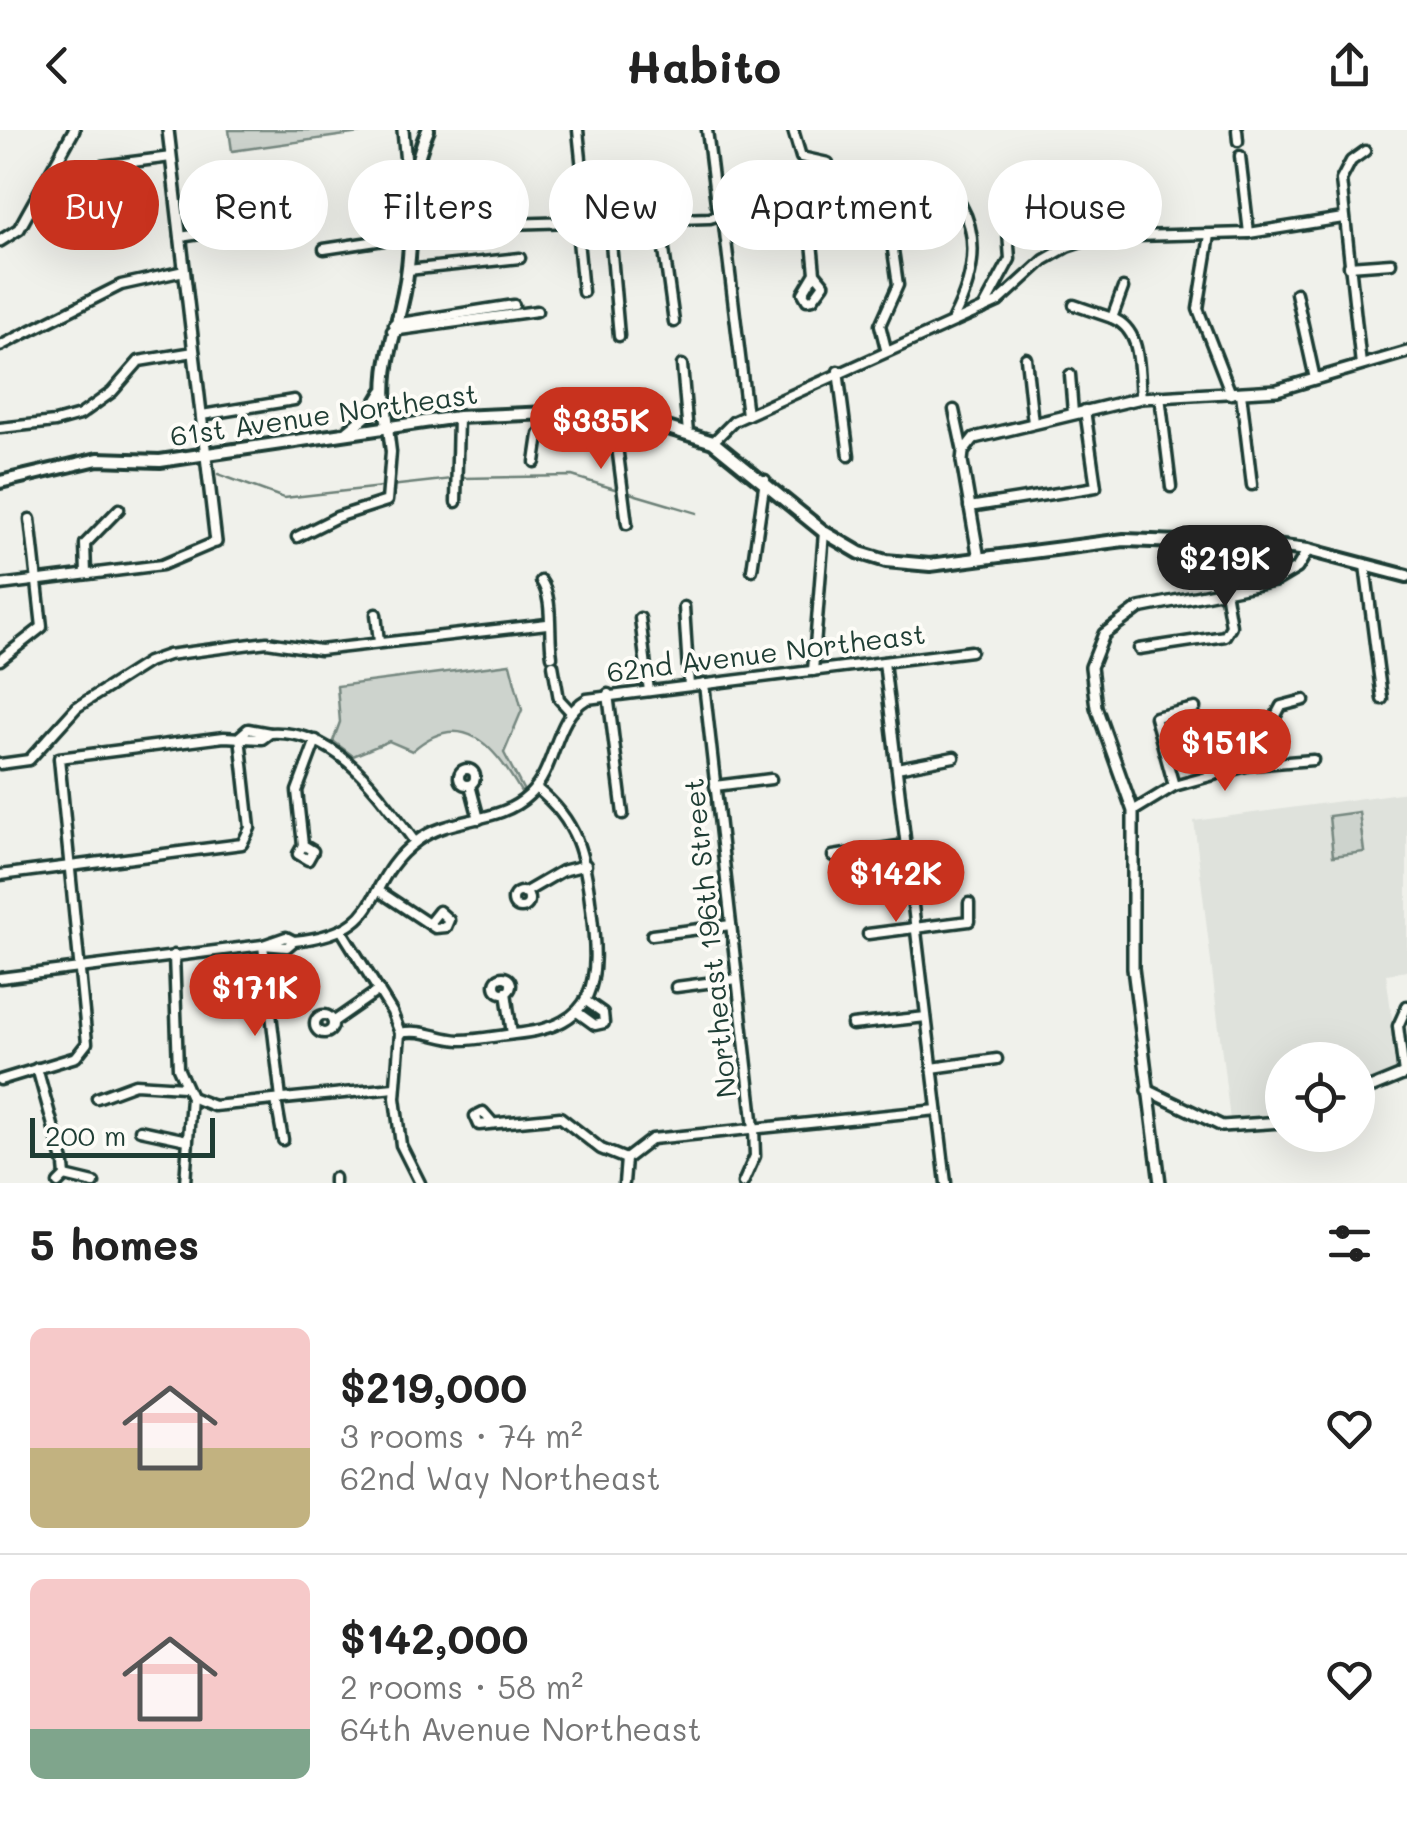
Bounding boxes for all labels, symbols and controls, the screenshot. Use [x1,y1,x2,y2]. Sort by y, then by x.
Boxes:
text: Habito [626,36,781,94]
icon: back [30,38,85,93]
icon: share [1322,38,1377,93]
chip: Buy [30,160,159,250]
chip: Rent [179,160,328,250]
chip: Filters [348,160,529,250]
chip: New [549,160,693,250]
chip: Apartment [713,160,968,250]
chip: House [988,160,1162,250]
street label: 61st Avenue Northeast [168,375,480,453]
pin: $335K [531,387,671,472]
text: $335K [552,398,650,440]
pin: $219K [1155,525,1295,610]
text: $219K [1179,536,1271,578]
street label: 62nd Avenue Northeast [605,615,927,689]
pin: $151K [1155,709,1295,794]
text: $151K [1181,720,1269,762]
street label: Northeast 196th Street [674,776,744,1100]
pin: $142K [826,840,966,925]
text: $142K [849,851,943,893]
pin: $171K [185,954,325,1039]
text: $171K [211,965,299,1007]
map controls [1265,1042,1375,1152]
button: locate [1265,1042,1375,1152]
scale bar [30,1113,215,1158]
text: 200 m [45,1117,126,1153]
text: 5 homes [30,1216,199,1271]
icon: filters [1322,1216,1377,1271]
text: $219,000 [340,1359,527,1414]
icon: home [110,1368,230,1488]
icon: heart [1322,1401,1377,1456]
text: 3 rooms · 74 m² [340,1414,583,1456]
text: 62nd Way Northeast [340,1456,661,1498]
text: $142,000 [340,1610,529,1665]
icon: home [110,1619,230,1739]
icon: heart [1322,1652,1377,1707]
text: 2 rooms · 58 m² [340,1665,583,1707]
text: 64th Avenue Northeast [340,1707,702,1749]

